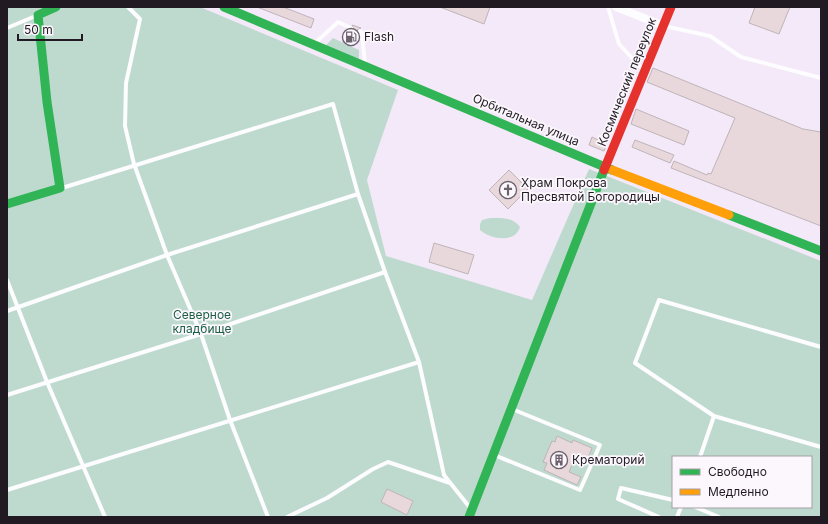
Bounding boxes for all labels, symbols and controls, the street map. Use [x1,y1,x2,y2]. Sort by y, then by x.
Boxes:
street label: Космический переулок [594,15,659,149]
scale bar [18,16,82,42]
text: 50 m [24,22,53,37]
fuel station icon: Flash [341,27,361,47]
place label: Flash [364,29,394,44]
street label: Орбитальная улица [471,90,582,149]
place label: Храм Покрова Пресвятой Богородицы [521,175,660,204]
church icon: Храм Покрова Пресвятой Богородицы [498,180,518,200]
park label: Северное кладбище [173,307,231,336]
building icon: Крематорий [549,450,569,470]
place label: Крематорий [572,452,645,467]
legend [672,456,812,508]
text: Свободно [708,464,767,479]
text: Медленно [708,484,769,499]

